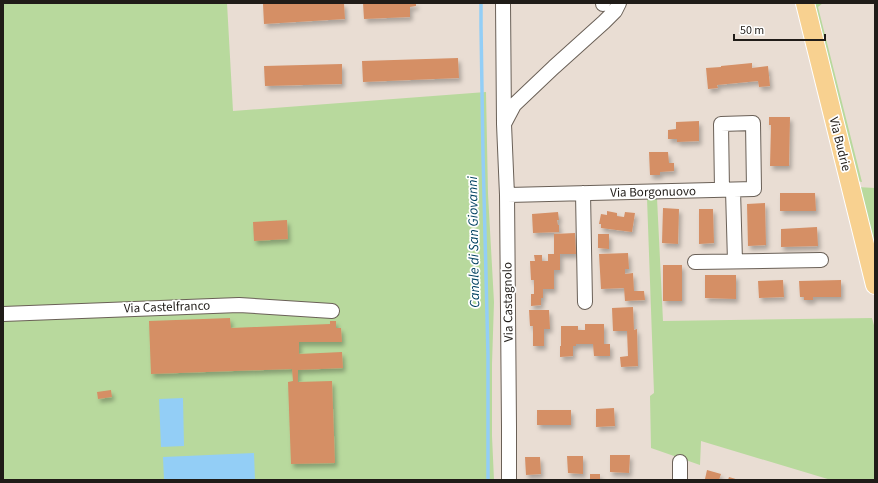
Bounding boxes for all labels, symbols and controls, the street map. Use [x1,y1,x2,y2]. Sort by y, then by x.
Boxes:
scale bar [734,16,825,42]
text: 50 m [740,22,764,39]
street label: Via Budrie [825,115,855,173]
water label: Canale di San Giovanni [463,175,485,308]
street label: Via Borgonuovo [610,182,696,202]
street label: Via Castagnolo [498,262,518,342]
street label: Via Castelfranco [123,296,211,318]

